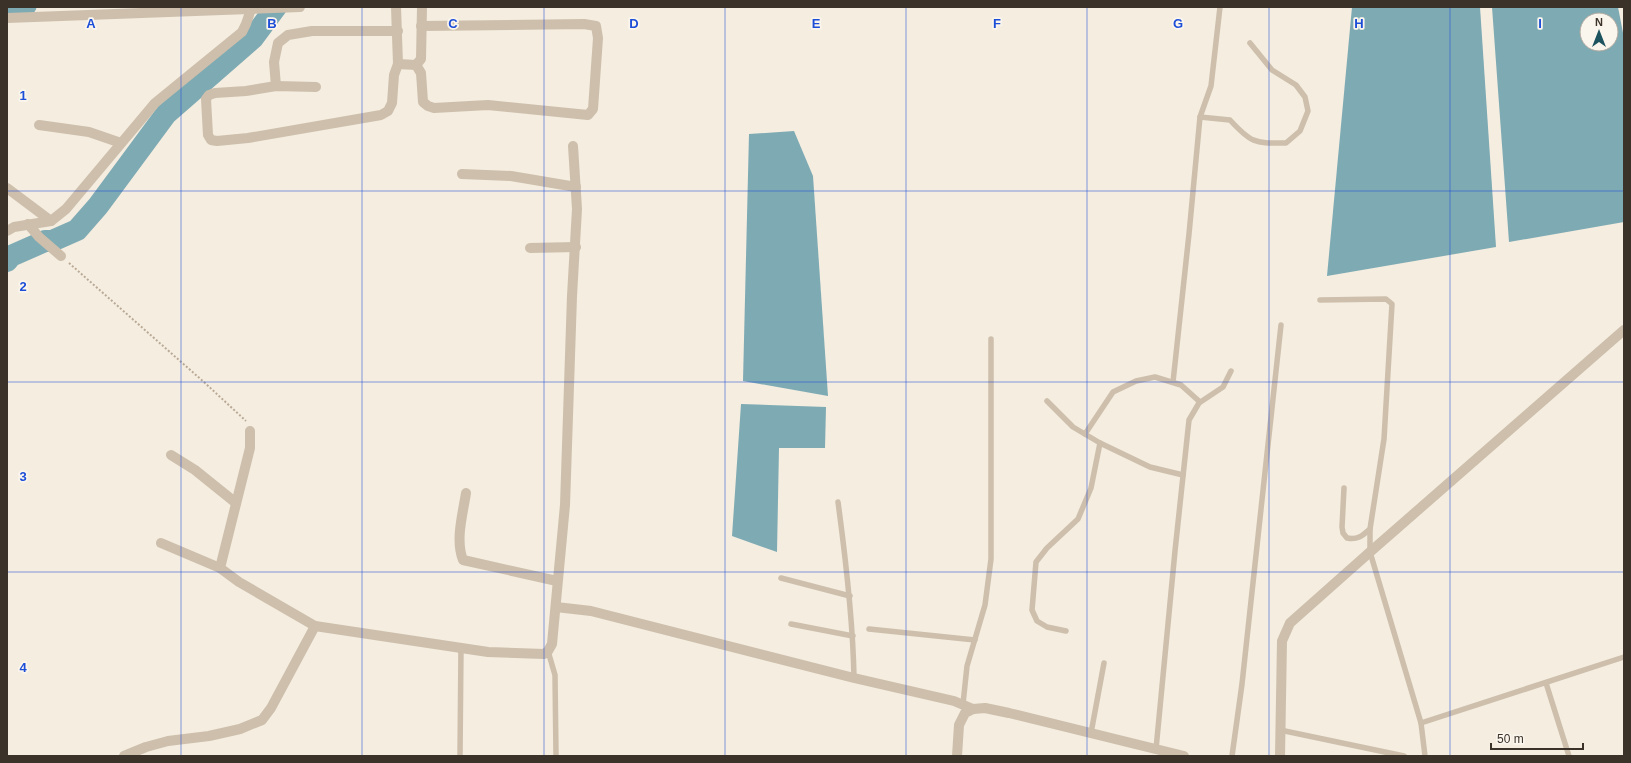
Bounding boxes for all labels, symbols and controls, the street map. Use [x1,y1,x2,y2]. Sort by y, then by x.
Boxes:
north arrow [1579,12,1619,52]
text: A [86,16,96,31]
text: B [267,16,277,31]
text: C [448,16,458,31]
text: D [629,16,639,31]
text: E [812,16,821,31]
text: F [993,16,1001,31]
text: G [1173,16,1183,31]
text: H [1354,16,1364,31]
text: I [1538,16,1542,31]
text: N [1595,16,1603,28]
text: 1 [19,88,27,103]
text: 2 [19,279,27,294]
text: 3 [19,469,27,484]
text: 4 [19,660,27,675]
scale bar [1491,725,1583,751]
text: 50 m [1497,732,1524,746]

